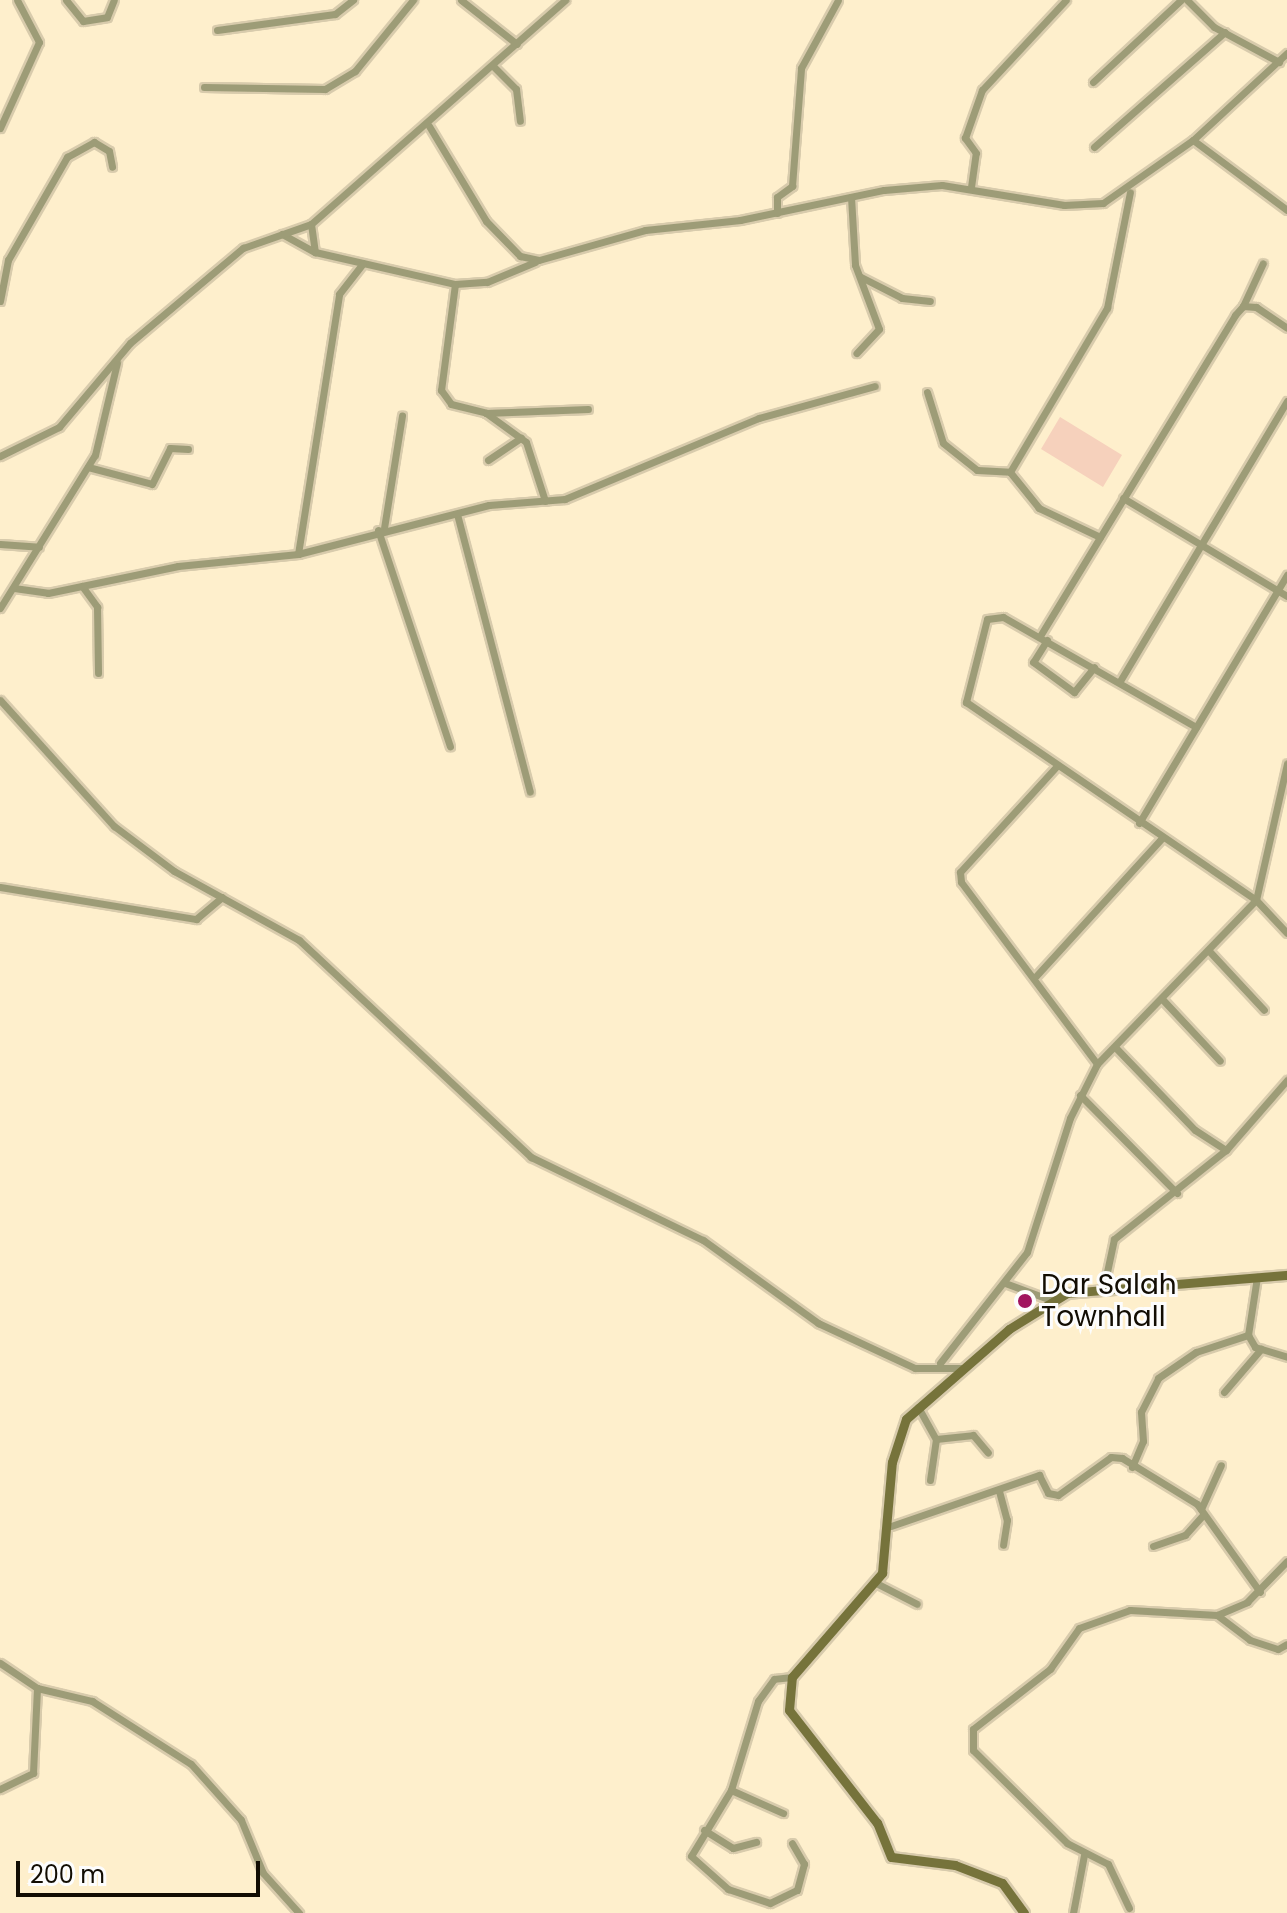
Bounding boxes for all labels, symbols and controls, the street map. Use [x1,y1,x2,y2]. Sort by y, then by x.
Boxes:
place label: Dar Salah Townhall [1041,1268,1177,1334]
marker: Dar Salah Townhall [1016,1292,1034,1310]
scale bar [20,1845,264,1895]
text: 200 m [30,1858,105,1891]

